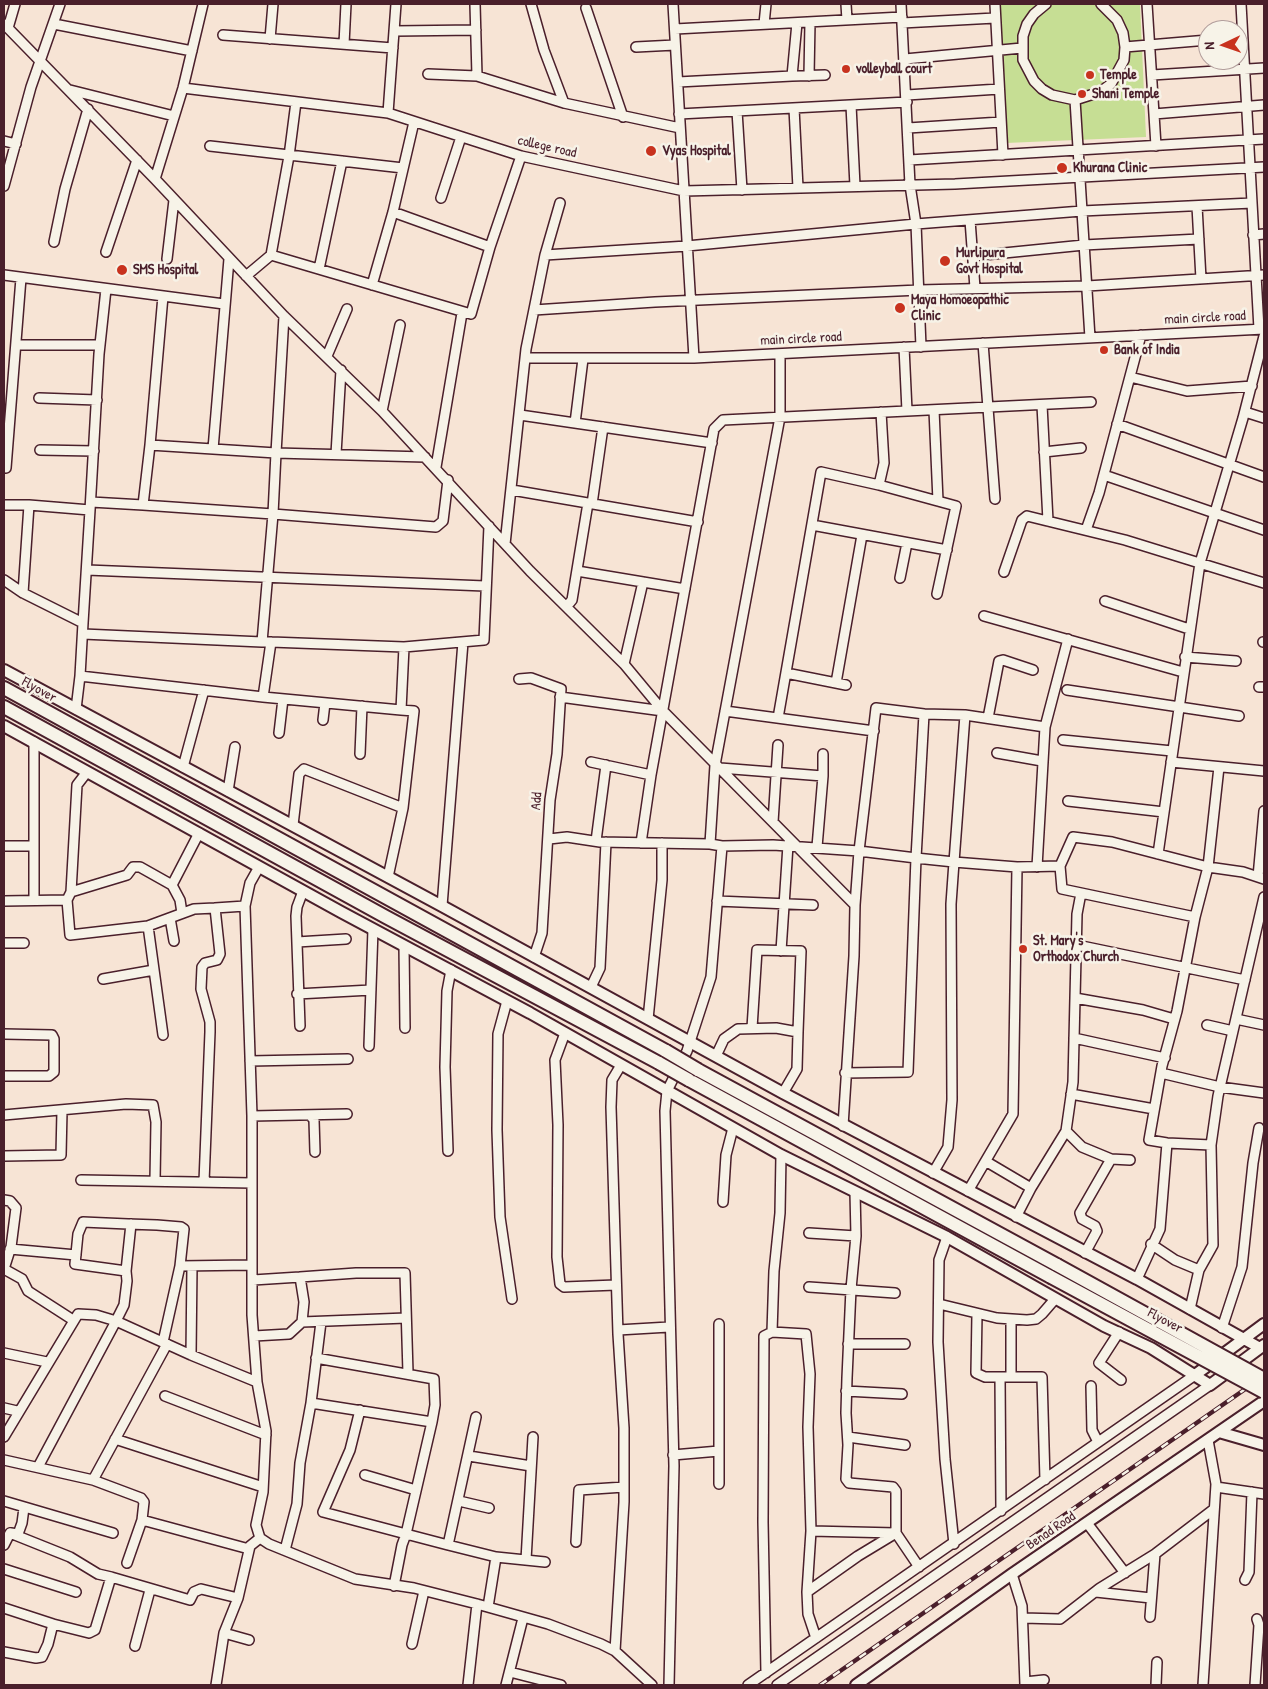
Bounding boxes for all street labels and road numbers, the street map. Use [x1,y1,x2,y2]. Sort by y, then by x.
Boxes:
street label: college road [516,132,578,162]
street label: main circle road [1164,307,1246,329]
street label: main circle road [760,328,842,350]
street label: Flyover [19,674,59,706]
street label: Add [528,791,546,811]
street label: Flyover [1145,1305,1185,1337]
street label: Benad Road [1023,1508,1079,1554]

